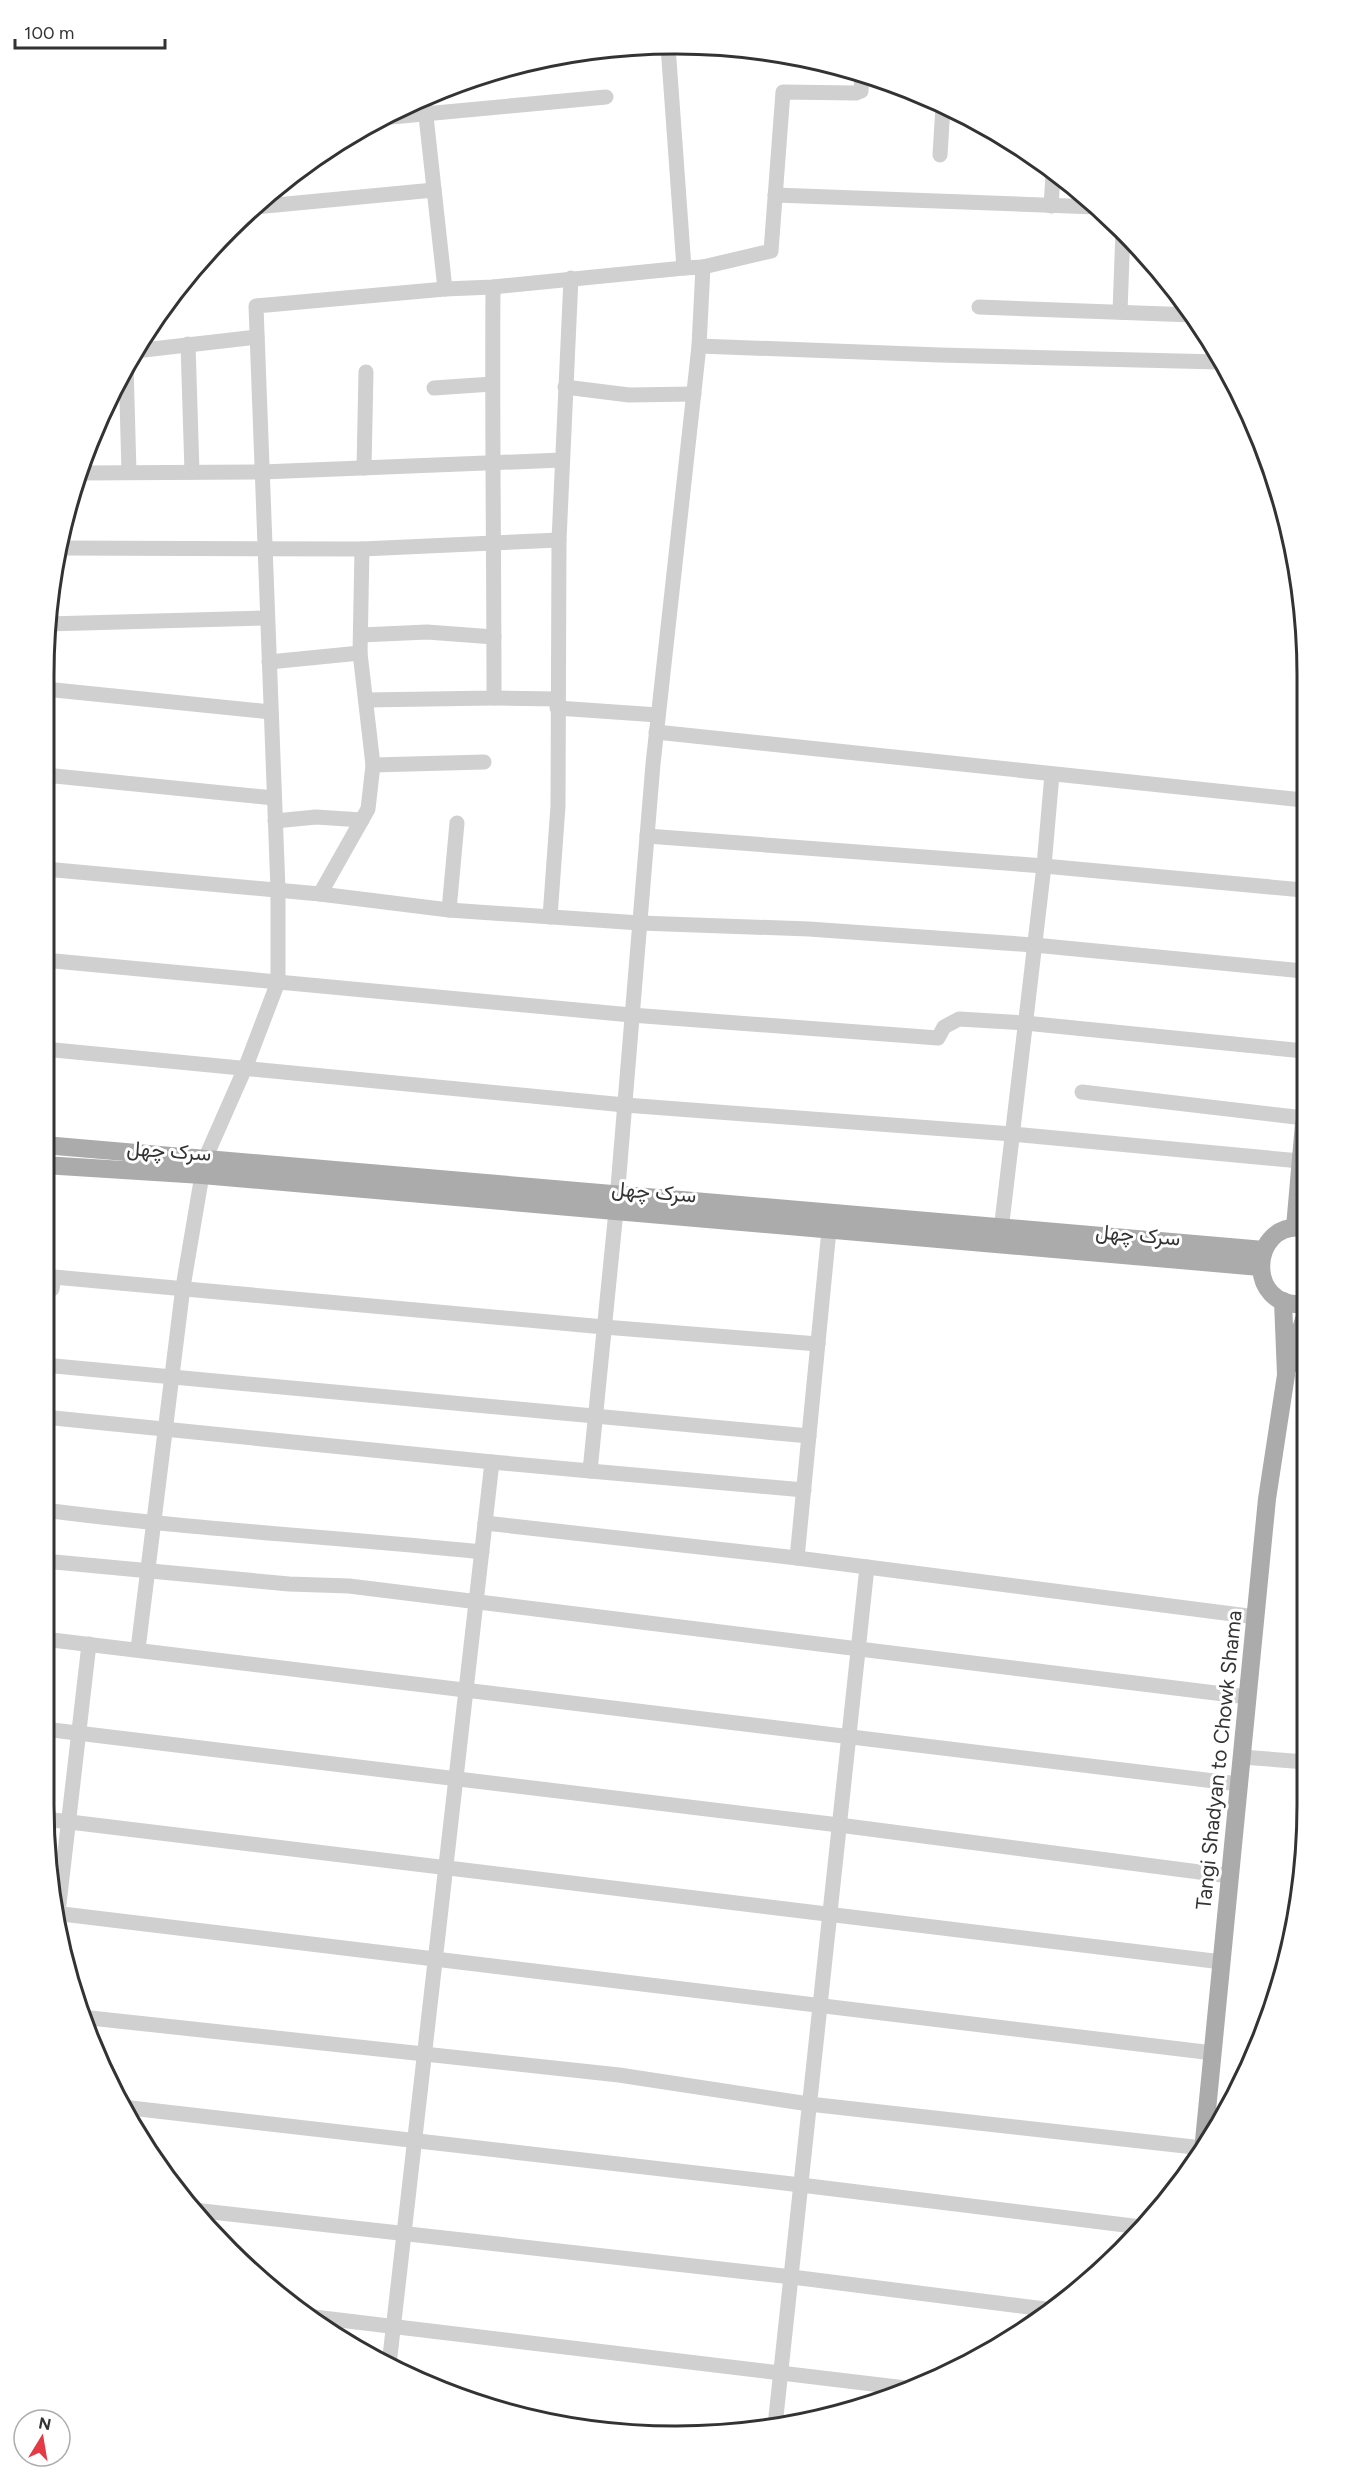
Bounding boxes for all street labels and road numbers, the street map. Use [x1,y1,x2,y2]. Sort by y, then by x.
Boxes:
street label: سرک چهل [126,1135,212,1168]
street label: سرک چهل [610,1175,697,1210]
street label: سرک چهل [1094,1218,1181,1253]
street label: Tangi Shadyan to Chowk Shama [1190,1609,1247,1911]

